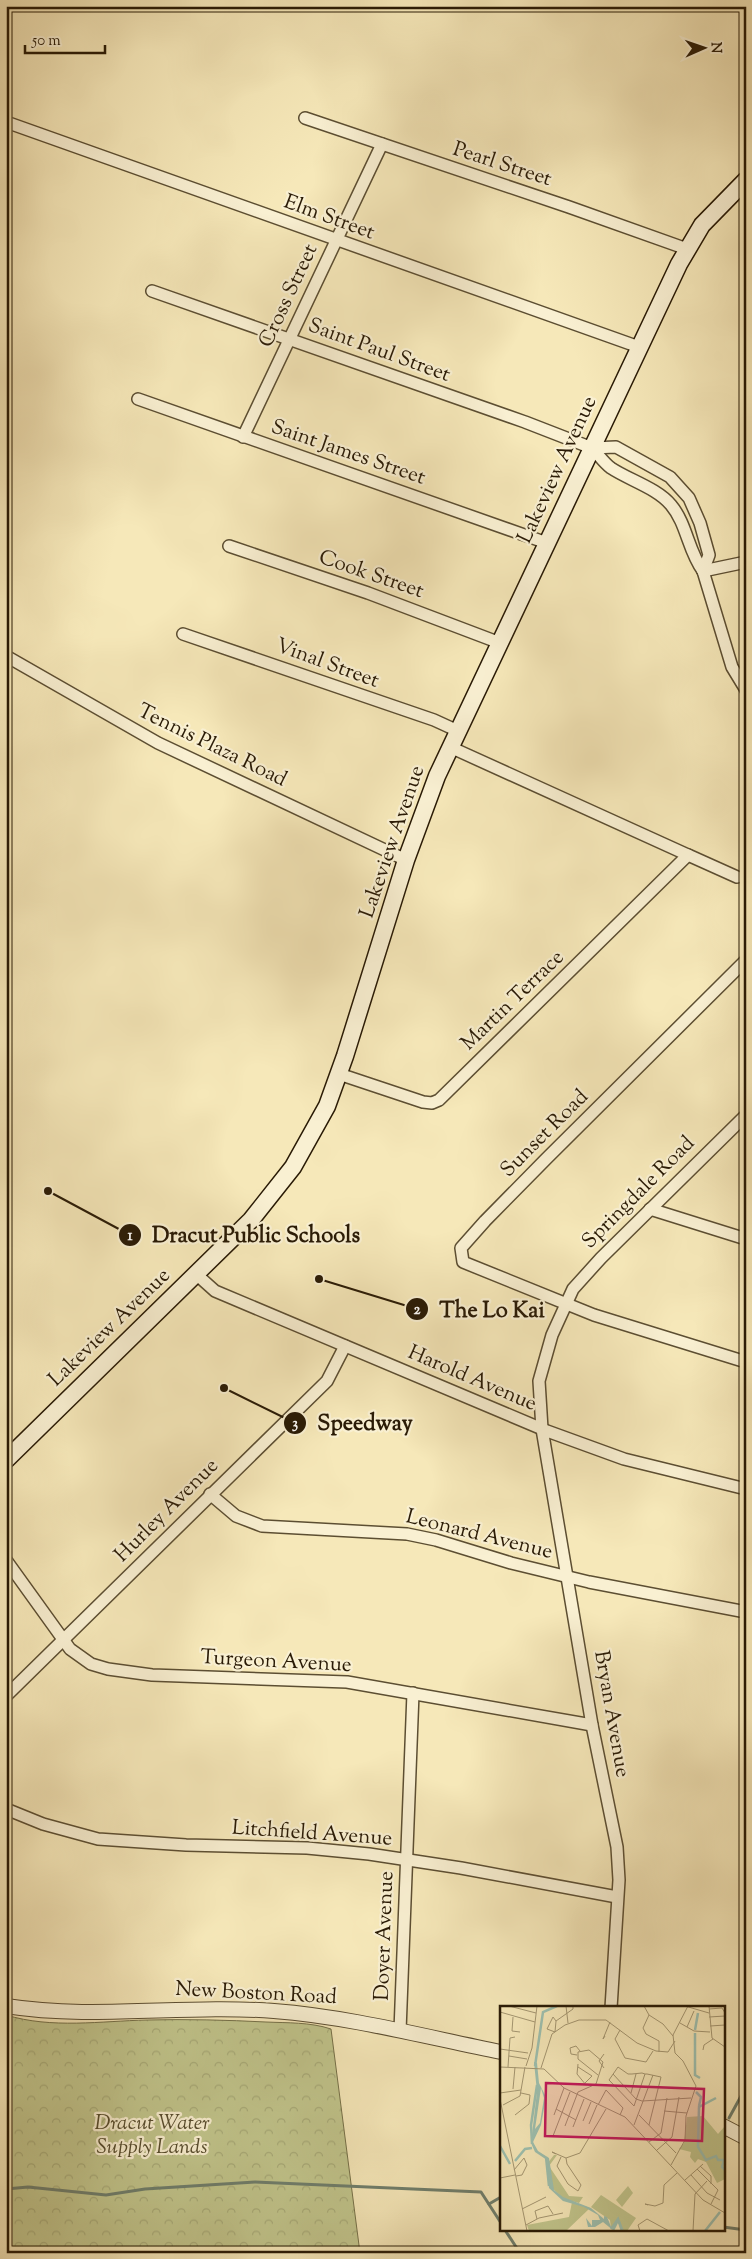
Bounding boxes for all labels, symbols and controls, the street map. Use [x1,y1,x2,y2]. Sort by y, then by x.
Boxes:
scale bar [25,22,105,54]
north arrow [680,22,730,72]
text: 50 m [31,31,61,52]
text: N [705,42,725,54]
street label: Pearl Street [449,135,555,195]
street label: Elm Street [279,188,379,248]
street label: Cross Street [252,239,326,353]
street label: Saint Paul Street [304,311,454,391]
street label: Lakeview Avenue [511,391,605,549]
street label: Saint James Street [267,412,429,494]
street label: Cook Street [314,543,428,607]
street label: Vinal Street [271,631,383,697]
street label: Tennis Plaza Road [132,697,292,795]
street label: Lakeview Avenue [353,762,433,922]
street label: Martin Terrace [454,944,572,1058]
street label: Sunset Road [494,1083,596,1185]
street label: Springdale Road [576,1130,702,1256]
callout: Dracut Public Schools [117,1216,370,1253]
text: Dracut Public Schools [152,1221,360,1253]
text: 1 [127,1226,133,1247]
street label: Lakeview Avenue [42,1262,178,1394]
callout: The Lo Kai [404,1291,555,1328]
text: The Lo Kai [439,1296,545,1328]
text: 2 [413,1300,421,1321]
street label: Harold Avenue [403,1338,541,1420]
callout: Speedway [283,1404,423,1441]
text: Speedway [317,1409,413,1441]
text: 3 [292,1414,298,1435]
street label: Hurley Avenue [108,1452,226,1570]
street label: Leonard Avenue [403,1502,555,1568]
street label: Turgeon Avenue [200,1643,352,1681]
street label: Bryan Avenue [585,1648,637,1780]
street label: Litchfield Avenue [231,1813,393,1855]
street label: Doyer Avenue [368,1871,402,2001]
street label: New Boston Road [174,1975,338,2013]
inset map [500,2006,724,2232]
park label: Dracut Water Supply Lands [94,2109,210,2163]

